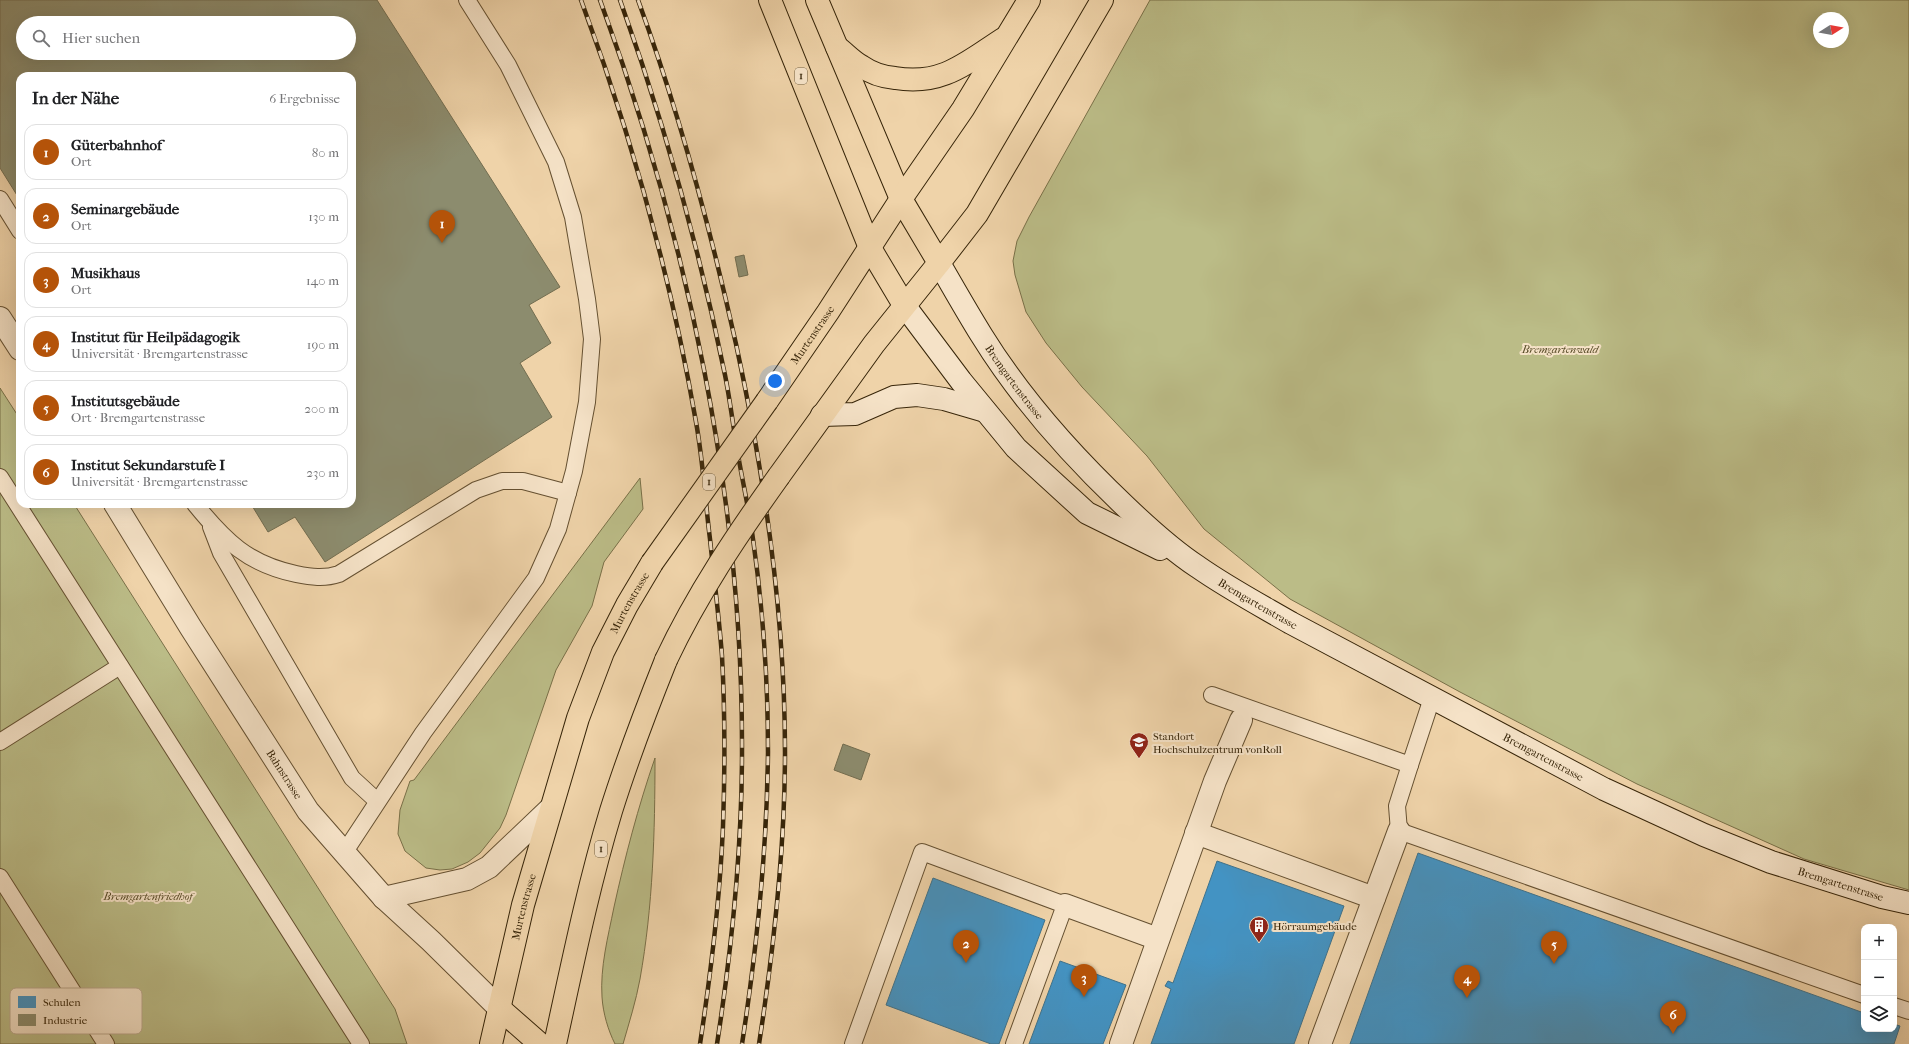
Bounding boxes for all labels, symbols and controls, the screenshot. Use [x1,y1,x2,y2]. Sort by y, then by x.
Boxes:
north arrow [1813,12,1849,48]
search box [16,16,356,60]
icon: search [30,27,52,49]
text: Hier suchen [62,29,140,47]
road number: 1 [795,68,807,84]
text: In der Nähe [32,88,119,108]
text: 6 Ergebnisse [269,91,340,106]
text: Güterbahnhof [71,136,162,154]
text: 1 [44,145,48,160]
text: 80 m [312,145,339,160]
text: Ort [71,154,92,169]
text: Seminargebäude [71,200,179,218]
text: 2 [43,209,49,224]
text: 130 m [308,209,339,224]
pin: 1 [429,210,455,243]
text: Ort [71,218,92,233]
text: Musikhaus [71,264,140,282]
text: 3 [43,273,49,288]
text: 140 m [306,273,339,288]
text: Ort [71,282,92,297]
street label: Murtenstrasse [788,303,837,367]
text: Institut für Heilpädagogik [71,328,240,346]
text: 4 [42,337,50,352]
text: 190 m [307,337,339,352]
street label: Bremgartenstrasse [983,342,1047,422]
park label: Bremgartenwald [1521,343,1599,356]
text: Universität · Bremgartenstrasse [71,346,248,361]
your location [765,371,785,391]
text: Institutsgebäude [71,392,180,410]
text: 5 [43,401,49,416]
text: 200 m [304,401,339,416]
text: Ort · Bremgartenstrasse [71,410,205,425]
text: Institut Sekundarstufe I [71,456,225,474]
text: 6 [42,465,50,480]
text: 230 m [306,465,339,480]
text: Universität · Bremgartenstrasse [71,474,248,489]
road number: 1 [703,474,715,490]
street label: Murtenstrasse [607,569,652,636]
street label: Bremgartenstrasse [1216,576,1300,632]
place label: Standort Hochschulzentrum vonRoll [1153,730,1282,756]
street label: Bremgartenstrasse [1501,730,1586,784]
school or university icon: Standort Hochschulzentrum vonRoll [1128,731,1150,759]
street label: Bahnstrasse [264,747,305,802]
road number: 1 [595,841,607,857]
street label: Bremgartenstrasse [1796,864,1886,904]
street label: Murtenstrasse [509,872,539,941]
park label: Bremgartenfriedhof [103,890,195,903]
building icon: Hörraumgebäude [1248,915,1270,943]
place label: Hörraumgebäude [1273,920,1357,933]
map controls [1861,924,1897,1032]
button: + [1861,924,1897,960]
pin: 2 [953,930,979,963]
pin: 5 [1541,931,1567,964]
button: − [1861,960,1897,996]
pin: 3 [1071,964,1097,997]
pin: 4 [1454,965,1480,998]
legend [10,988,142,1034]
text: Schulen [43,996,81,1009]
button: layers [1861,996,1897,1032]
pin: 6 [1660,1001,1686,1034]
text: Industrie [43,1014,88,1027]

